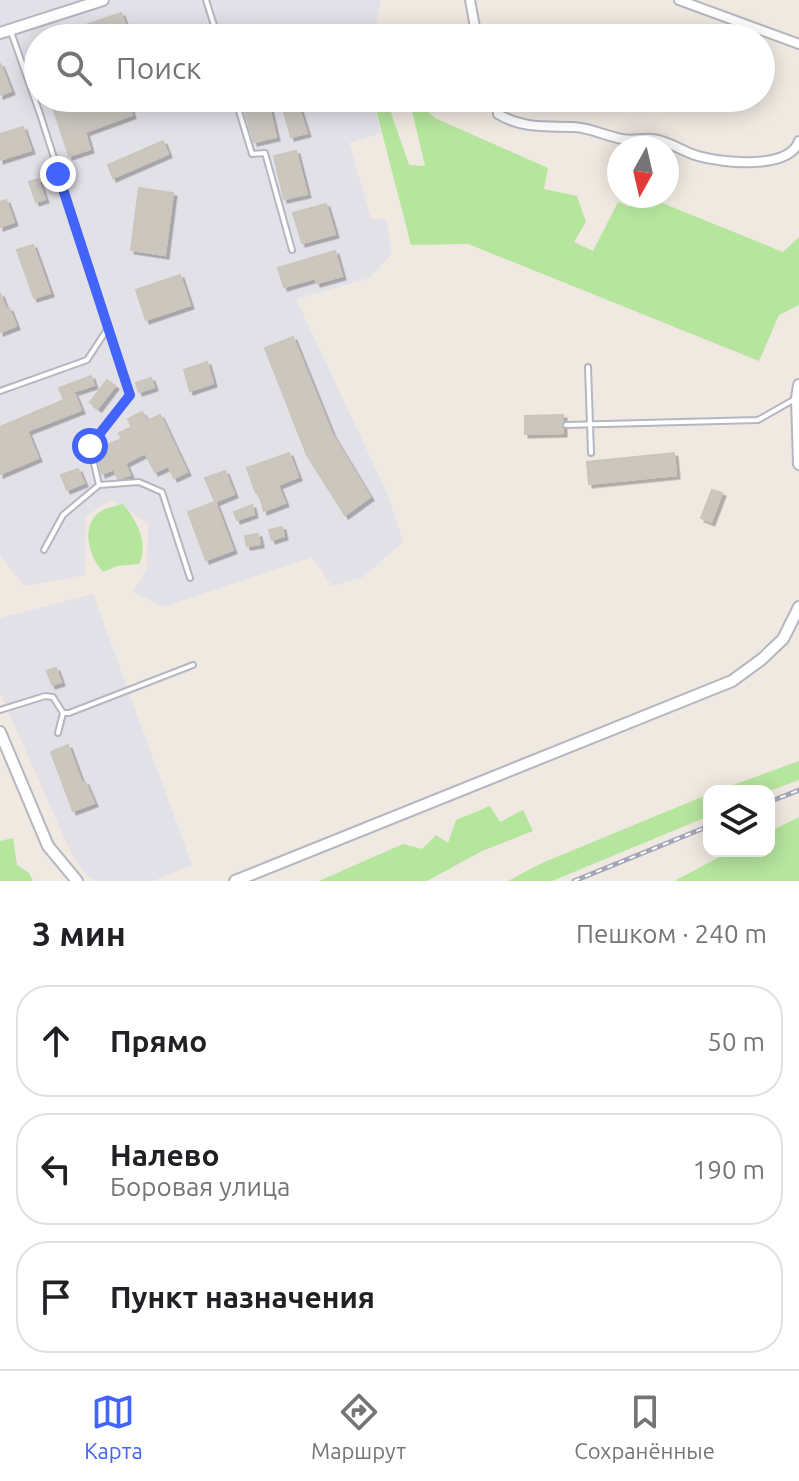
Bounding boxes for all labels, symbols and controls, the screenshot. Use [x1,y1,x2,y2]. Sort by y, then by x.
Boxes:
search box [24,24,775,112]
icon: search [52,46,96,90]
text: Поиск [116,51,201,85]
north arrow [607,136,679,208]
route end [40,156,76,192]
route start [72,428,108,464]
map controls [703,785,775,857]
button: layers [703,785,775,857]
text: 3 мин [32,914,126,952]
text: Пешком · 240 m [576,919,767,948]
icon: ahead [34,1019,78,1063]
text: Прямо [110,1024,207,1058]
text: 50 m [707,1027,765,1056]
text: Налево [110,1138,220,1172]
icon: left [34,1147,78,1191]
text: 190 m [693,1155,765,1184]
text: Боровая улица [110,1172,290,1201]
icon: arrive [34,1275,78,1319]
text: Пункт назначения [110,1280,375,1314]
tab: Карта [84,1390,143,1463]
tab: Маршрут [311,1390,406,1463]
tab: Сохранённые [574,1390,715,1463]

